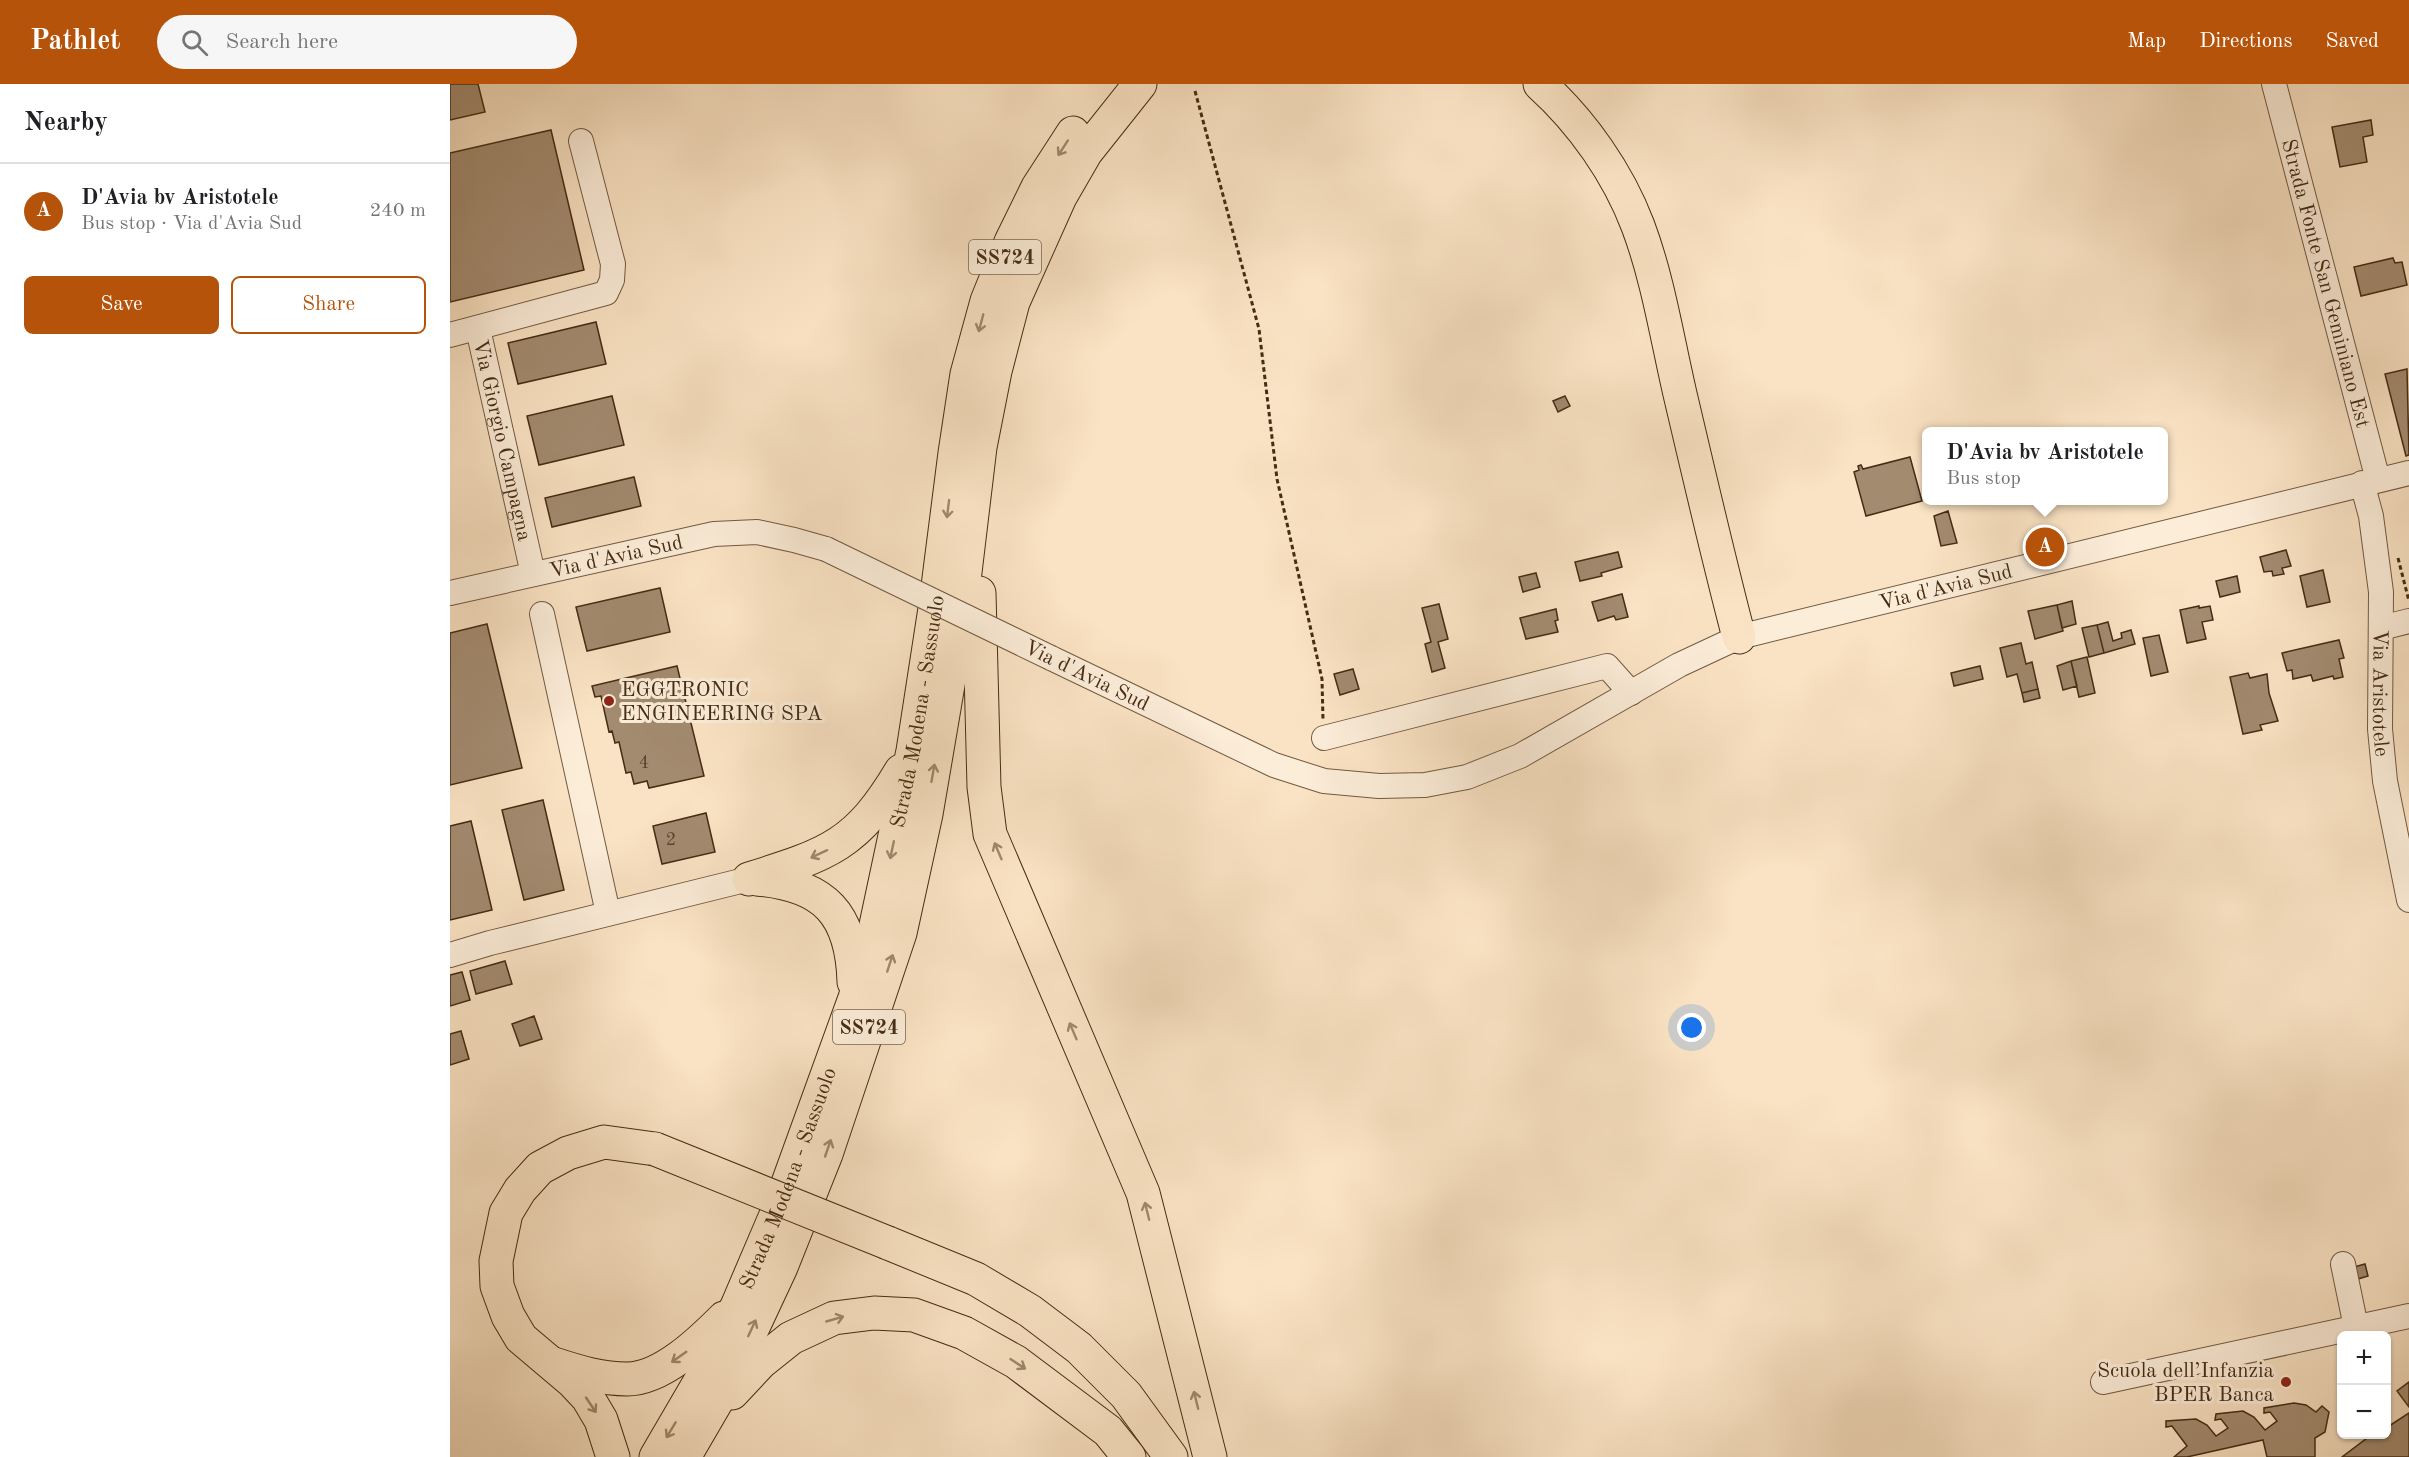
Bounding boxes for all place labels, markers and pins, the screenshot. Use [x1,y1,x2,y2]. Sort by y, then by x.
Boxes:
pin: A [2026,524,2064,570]
place label: EGGTRONIC ENGINEERING SPA [621,680,823,725]
marker: EGGTRONIC ENGINEERING SPA [602,694,616,708]
place label: Scuola dell’Infanzia BPER Banca [2097,1361,2274,1406]
marker: Scuola dell’Infanzia BPER Banca [2279,1375,2293,1389]

